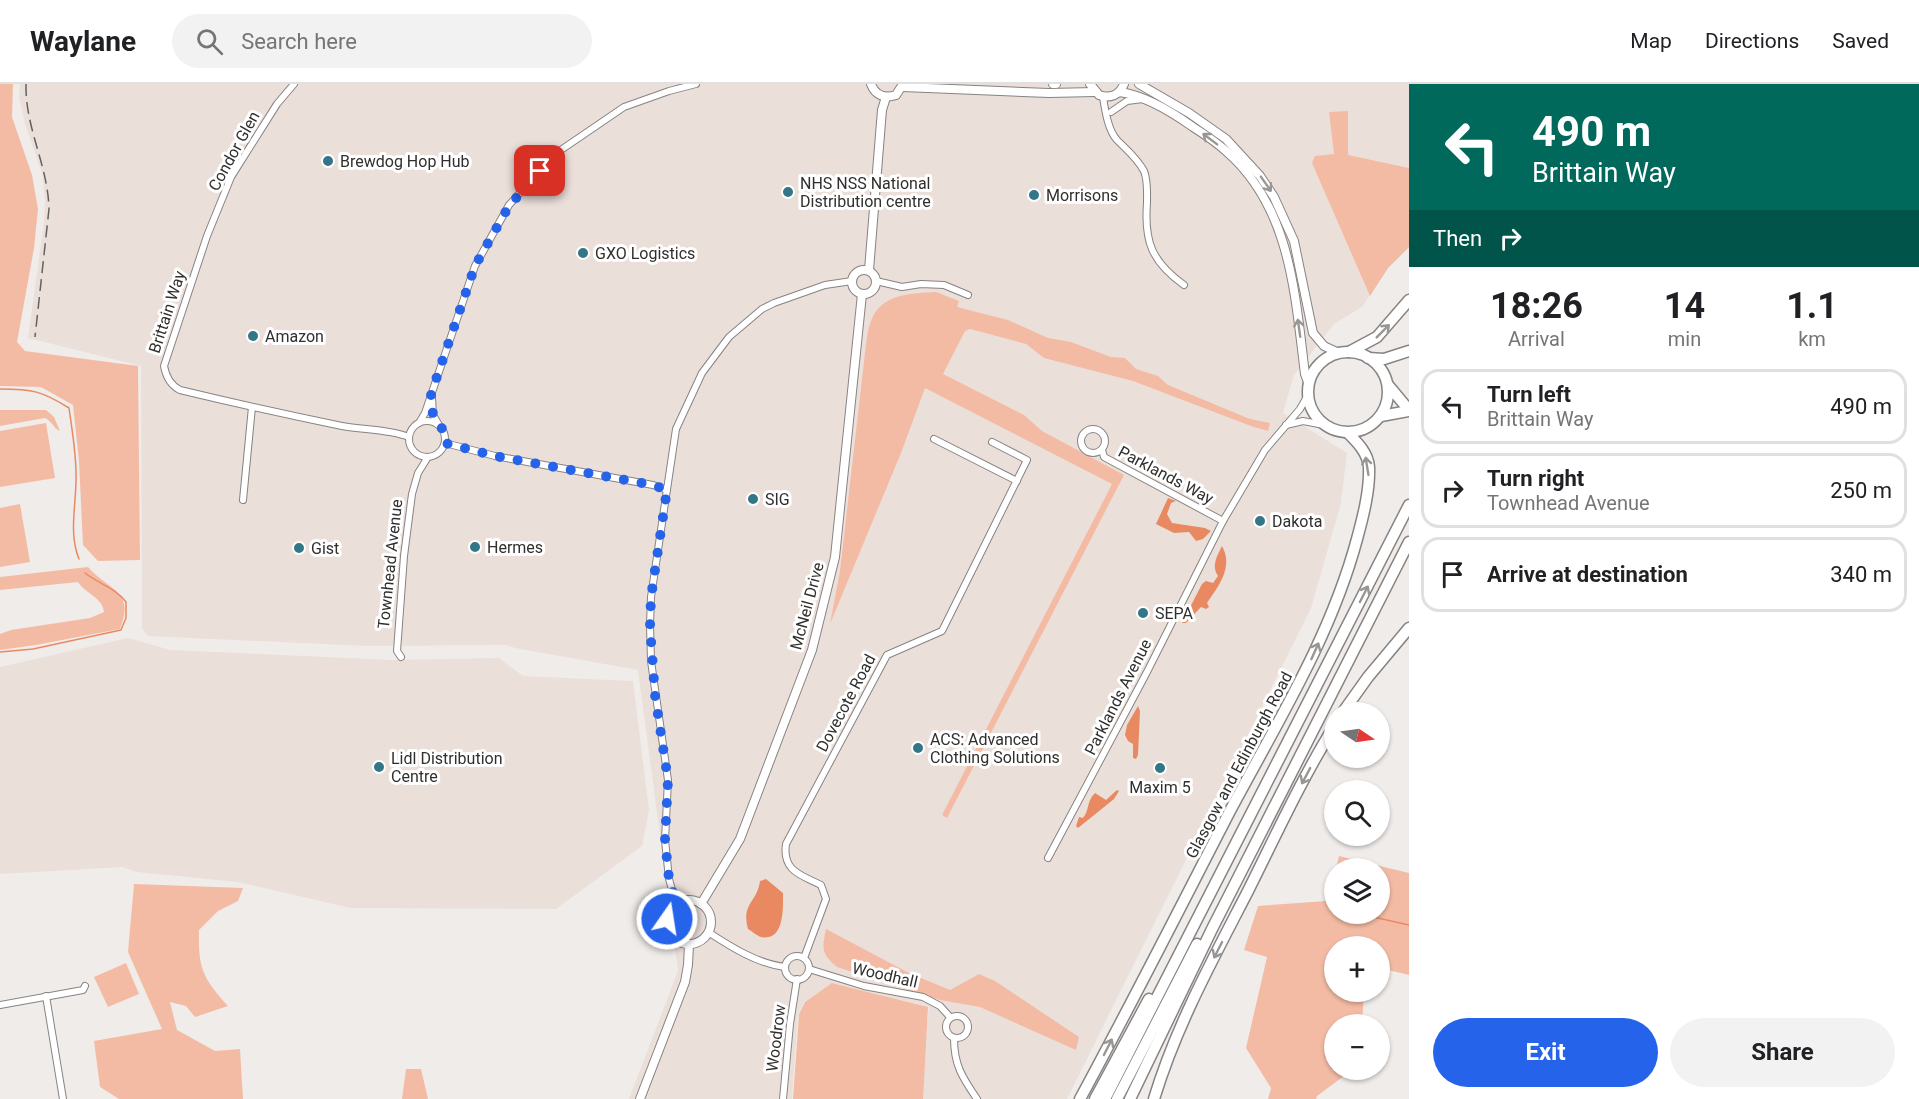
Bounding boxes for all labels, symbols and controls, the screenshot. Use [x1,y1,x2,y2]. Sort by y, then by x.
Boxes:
search box [172,14,592,68]
text: Waylane [30,25,136,58]
icon: search [193,25,226,58]
text: Search here [241,29,357,54]
text: Map [1630,29,1672,53]
text: Directions [1705,29,1799,53]
text: Saved [1832,29,1889,53]
text: 490 m [1532,107,1651,156]
street label: Condor Glen [204,108,264,194]
icon: left [1433,108,1511,186]
one-way arrow [1202,132,1218,145]
pin [514,145,565,196]
place label: Brewdog Hop Hub [340,152,470,171]
marker: Brewdog Hop Hub [321,154,335,168]
icon: arrive [523,154,556,187]
text: Brittain Way [1532,157,1676,189]
place label: NHS NSS National Distribution centre [800,174,931,211]
one-way arrow [1260,176,1272,192]
marker: NHS NSS National Distribution centre [781,185,795,199]
place label: Morrisons [1046,186,1118,205]
marker: Morrisons [1027,188,1041,202]
icon: right [1494,222,1527,255]
text: Then [1433,226,1482,251]
place label: GXO Logistics [595,244,695,263]
marker: GXO Logistics [576,246,590,260]
street label: Brittain Way [145,268,189,355]
text: 18:26 [1490,285,1583,327]
text: 14 [1664,285,1705,327]
text: 1.1 [1786,285,1838,327]
one-way arrow [1293,318,1304,338]
one-way arrow [1375,323,1390,338]
place label: Amazon [265,327,324,346]
text: Arrival [1508,327,1565,351]
text: min [1668,327,1701,351]
text: km [1798,327,1826,351]
marker: Amazon [246,329,260,343]
text: Turn left [1487,382,1571,407]
icon: left [1436,390,1469,423]
text: 490 m [1830,394,1892,419]
text: Brittain Way [1487,407,1594,431]
street label: Parklands Way [1115,442,1217,508]
one-way arrow [1361,456,1372,476]
text: Turn right [1487,466,1584,491]
icon: right [1436,474,1469,507]
text: 250 m [1830,478,1892,503]
place label: SIG [765,490,790,509]
text: Townhead Avenue [1487,491,1650,515]
marker: SIG [746,492,760,506]
street label: Townhead Avenue [374,498,406,630]
place label: Dakota [1272,512,1322,531]
marker: Dakota [1253,514,1267,528]
place label: Hermes [487,538,543,557]
place label: Gist [311,539,339,558]
marker: Hermes [468,540,482,554]
marker: Gist [292,541,306,555]
icon: arrive [1436,558,1469,591]
street label: McNeil Drive [786,560,828,652]
text: Arrive at destination [1487,562,1688,587]
text: 340 m [1830,562,1892,587]
one-way arrow [1359,585,1370,603]
place label: SEPA [1155,604,1194,623]
marker: SEPA [1136,606,1150,620]
street label: Parklands Avenue [1081,636,1155,758]
one-way arrow [1310,643,1322,661]
street label: Dovecote Road [812,651,880,755]
street label: Glasgow and Edinburgh Road [1182,668,1296,862]
north arrow [1324,702,1390,768]
map controls [1324,702,1390,1080]
place label: ACS: Advanced Clothing Solutions [930,730,1060,767]
marker: ACS: Advanced Clothing Solutions [911,741,925,755]
place label: Lidl Distribution Centre [391,749,502,786]
marker: Lidl Distribution Centre [372,760,386,774]
marker: Maxim 5 [1153,761,1167,775]
one-way arrow [1300,767,1312,784]
place label: Maxim 5 [1129,778,1191,797]
button: search [1324,780,1390,846]
button: layers [1324,858,1390,924]
position arrow [635,887,699,951]
button: + [1324,936,1390,1002]
one-way arrow [1211,940,1223,958]
street label: Woodhall [850,958,920,992]
street label: Woodrow [762,1003,790,1073]
button: − [1324,1014,1390,1080]
button: Exit [1433,1018,1658,1087]
button: Share [1670,1018,1895,1087]
one-way arrow [1103,1039,1114,1057]

